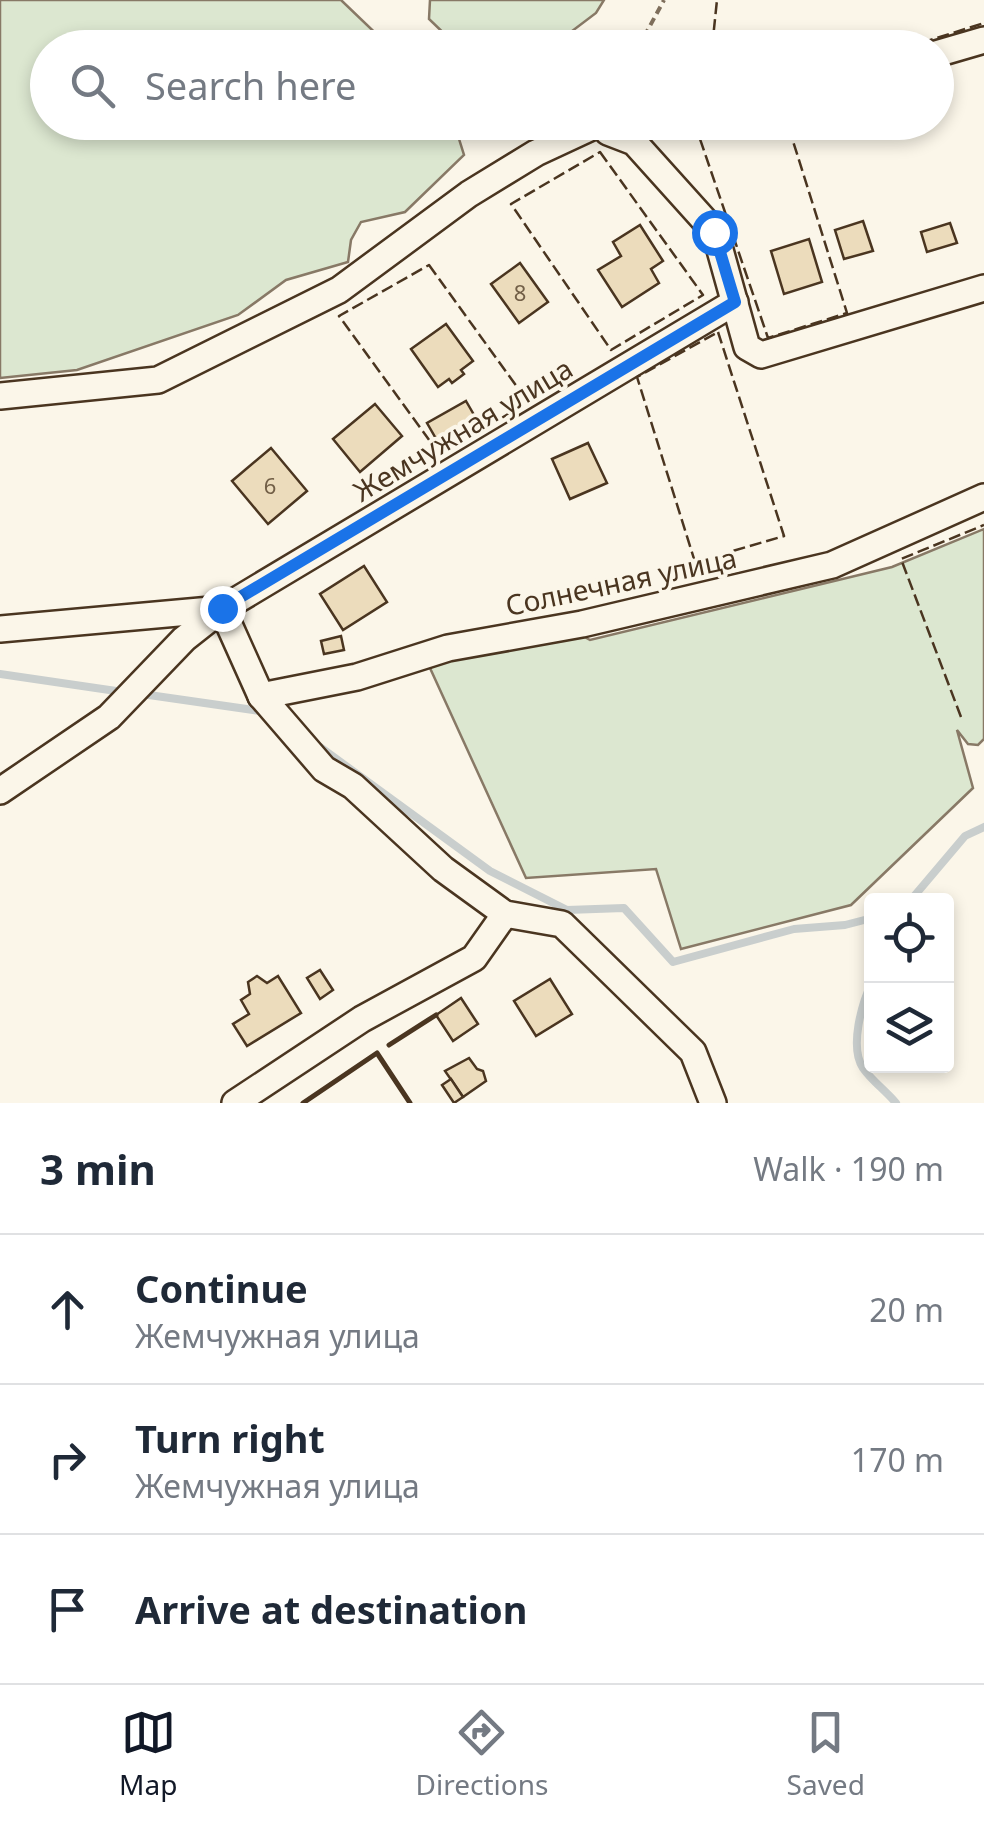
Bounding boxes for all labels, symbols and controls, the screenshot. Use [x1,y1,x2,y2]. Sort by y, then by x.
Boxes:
search box [30,30,954,140]
icon: search [65,58,120,113]
text: Search here [145,59,356,111]
route start [692,210,738,256]
house number: 8 [514,277,526,307]
street label: Жемчужная улица [346,349,579,510]
house number: 6 [264,470,276,500]
street label: Солнечная улица [502,538,740,624]
route end [200,586,246,632]
map controls [864,893,954,1073]
button: locate [864,893,954,983]
button: layers [864,983,954,1073]
text: 3 min [40,1140,156,1197]
text: Walk · 190 m [753,1147,944,1190]
text: Continue [135,1262,308,1314]
icon: ahead [40,1282,95,1337]
text: 20 m [869,1288,944,1331]
text: Жемчужная улица [135,1314,420,1357]
text: Turn right [135,1412,325,1464]
icon: right [40,1432,95,1487]
text: 170 m [851,1438,944,1481]
text: Жемчужная улица [135,1464,420,1507]
icon: arrive [40,1582,95,1637]
text: Arrive at destination [135,1583,527,1635]
tab: Map [119,1705,177,1803]
tab: Directions [416,1705,548,1803]
tab: Saved [787,1705,865,1803]

